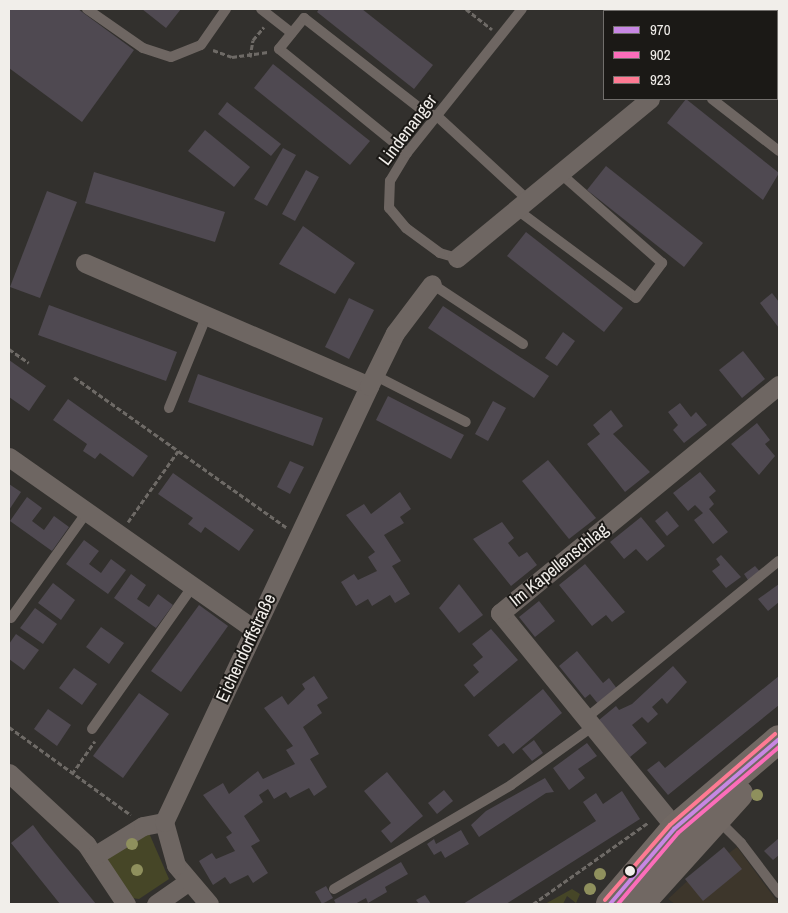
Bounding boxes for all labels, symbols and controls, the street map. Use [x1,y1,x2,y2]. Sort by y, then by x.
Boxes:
legend [603,10,778,100]
text: 970 [650,19,671,40]
text: 902 [650,44,671,65]
text: 923 [650,69,671,90]
street label: Lindenanger [374,90,442,170]
street label: Im Kapellenschlag [505,519,613,611]
street label: Eichendorffstraße [211,590,281,706]
unlabelled marker [625,866,635,876]

